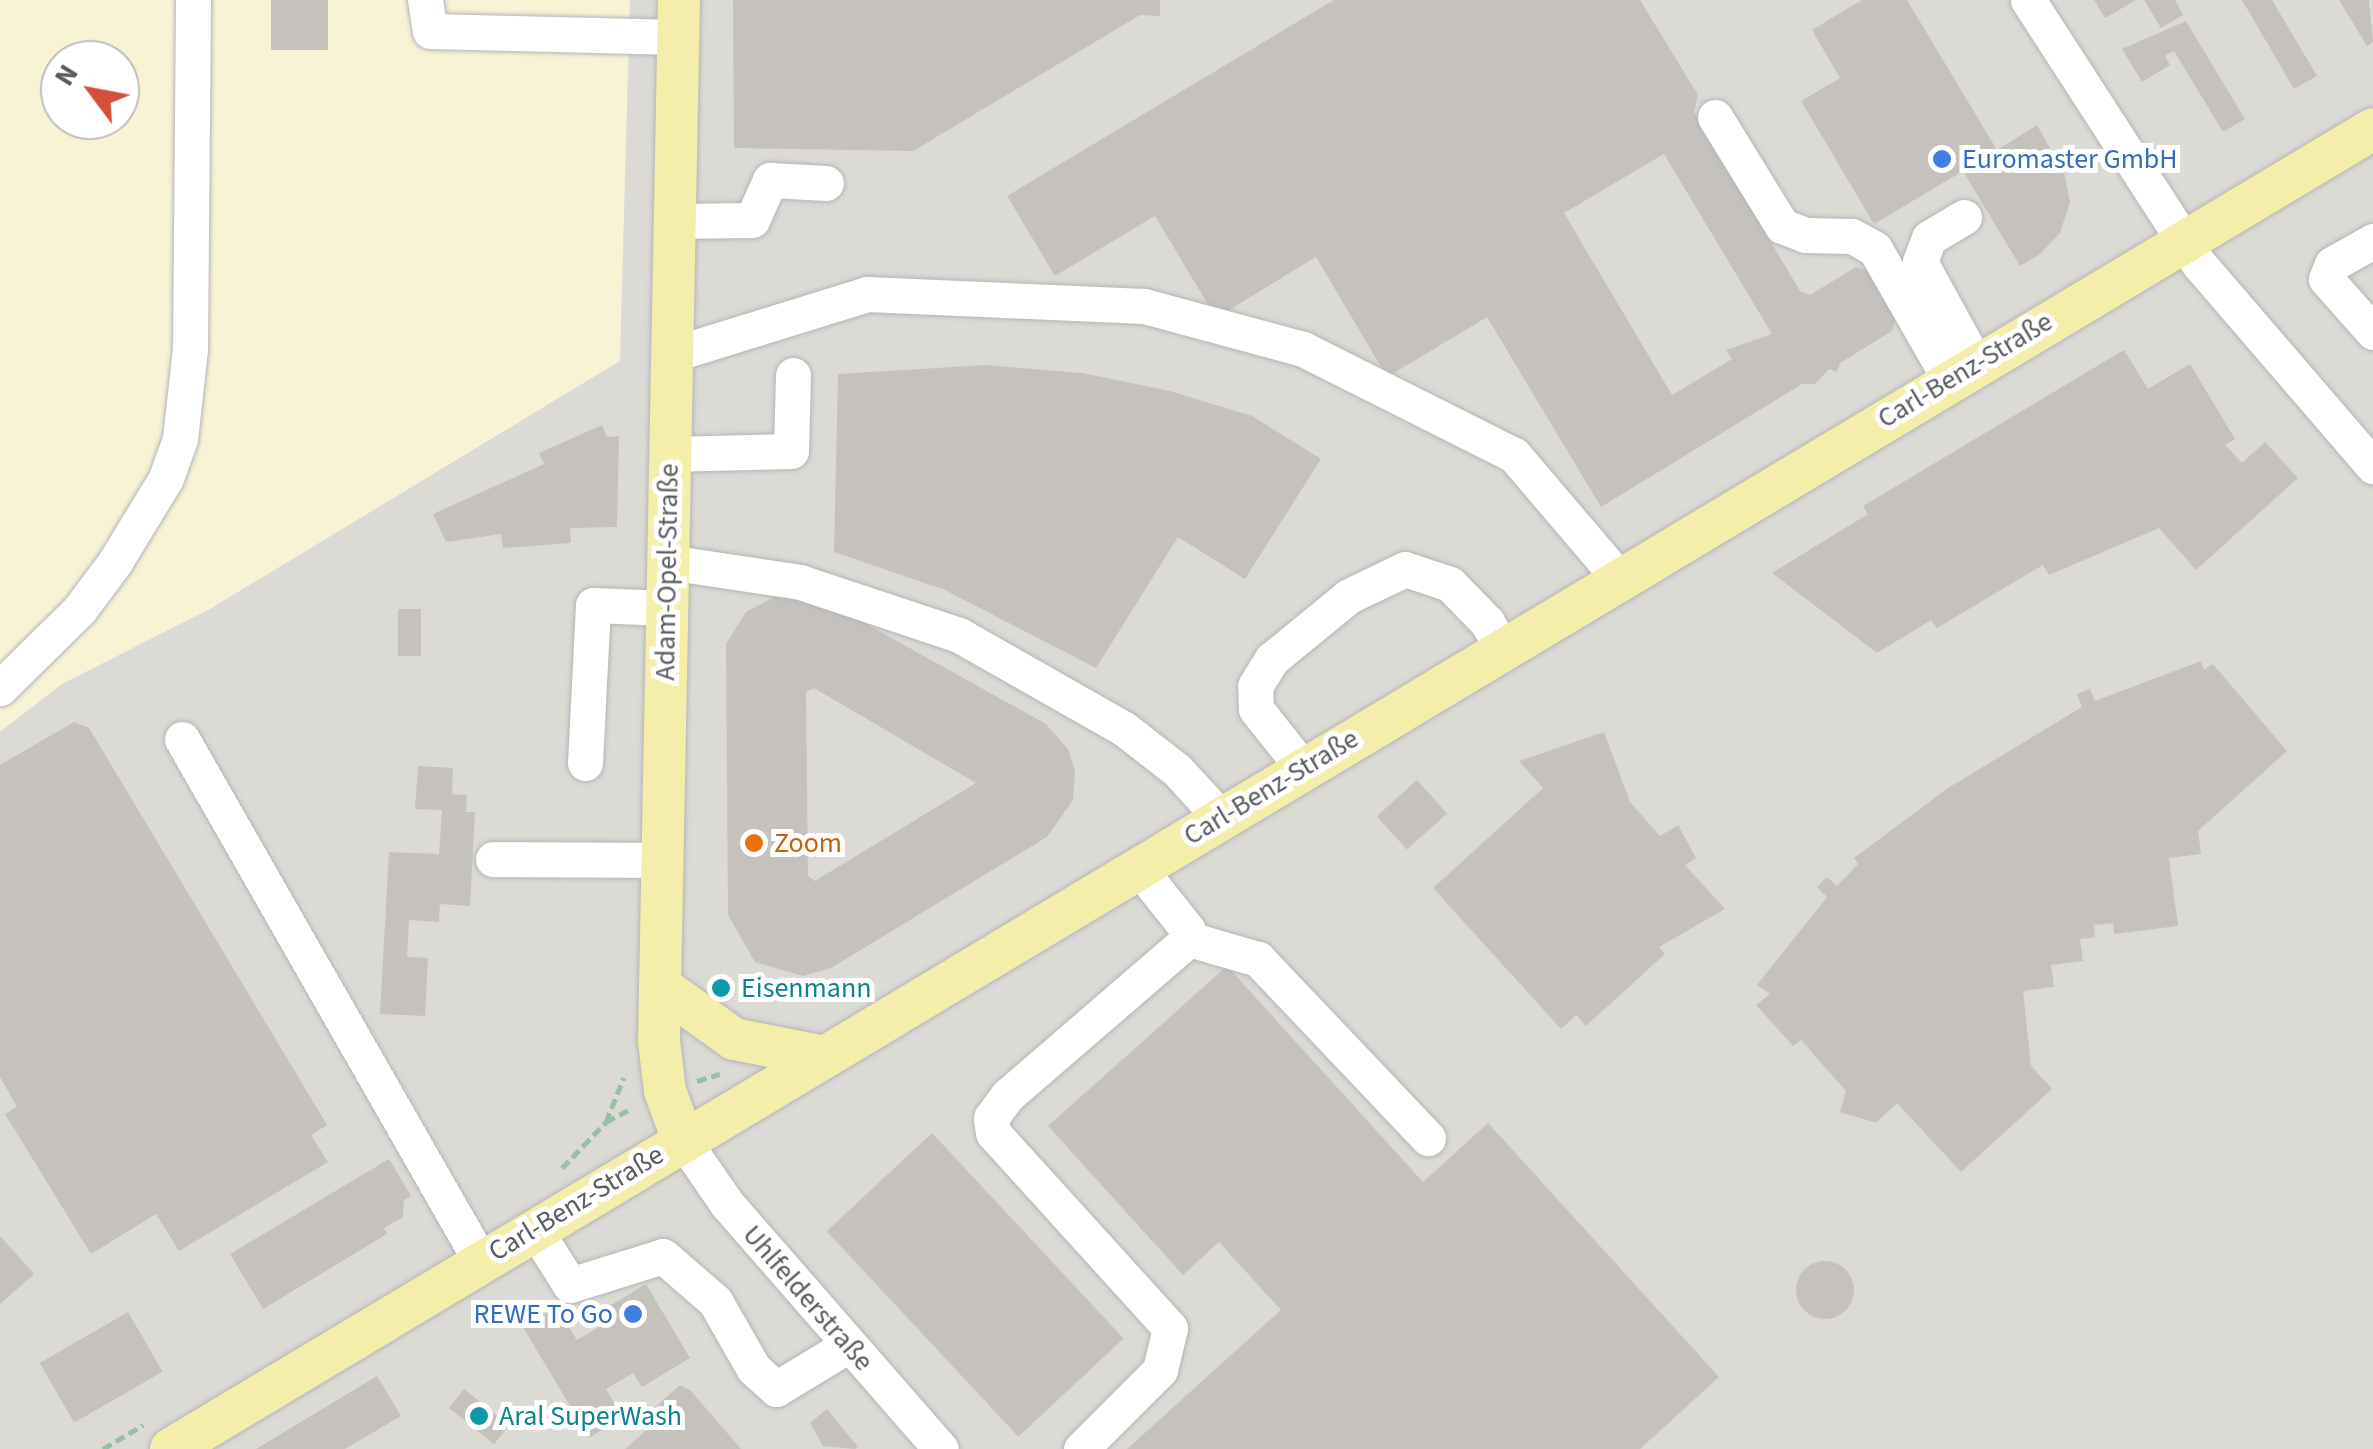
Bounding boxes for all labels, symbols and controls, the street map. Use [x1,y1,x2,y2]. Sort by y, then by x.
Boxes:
north arrow [40,40,140,140]
text: N [44,57,88,94]
place label: Euromaster GmbH [1962,142,2178,176]
marker: Euromaster GmbH [1931,148,1953,170]
street label: Carl-Benz-Straße [1872,305,2058,435]
street label: Adam-Opel-Straße [648,463,686,681]
street label: Carl-Benz-Straße [1178,722,1364,852]
place label: Zoom [774,826,842,860]
marker: Zoom [743,832,765,854]
place label: Eisenmann [741,971,872,1005]
marker: Eisenmann [710,977,732,999]
street label: Carl-Benz-Straße [483,1138,669,1268]
street label: Uhlfelderstraße [736,1218,880,1378]
place label: REWE To Go [474,1297,613,1331]
marker: REWE To Go [622,1303,644,1325]
place label: Aral SuperWash [499,1399,682,1433]
marker: Aral SuperWash [468,1405,490,1427]

